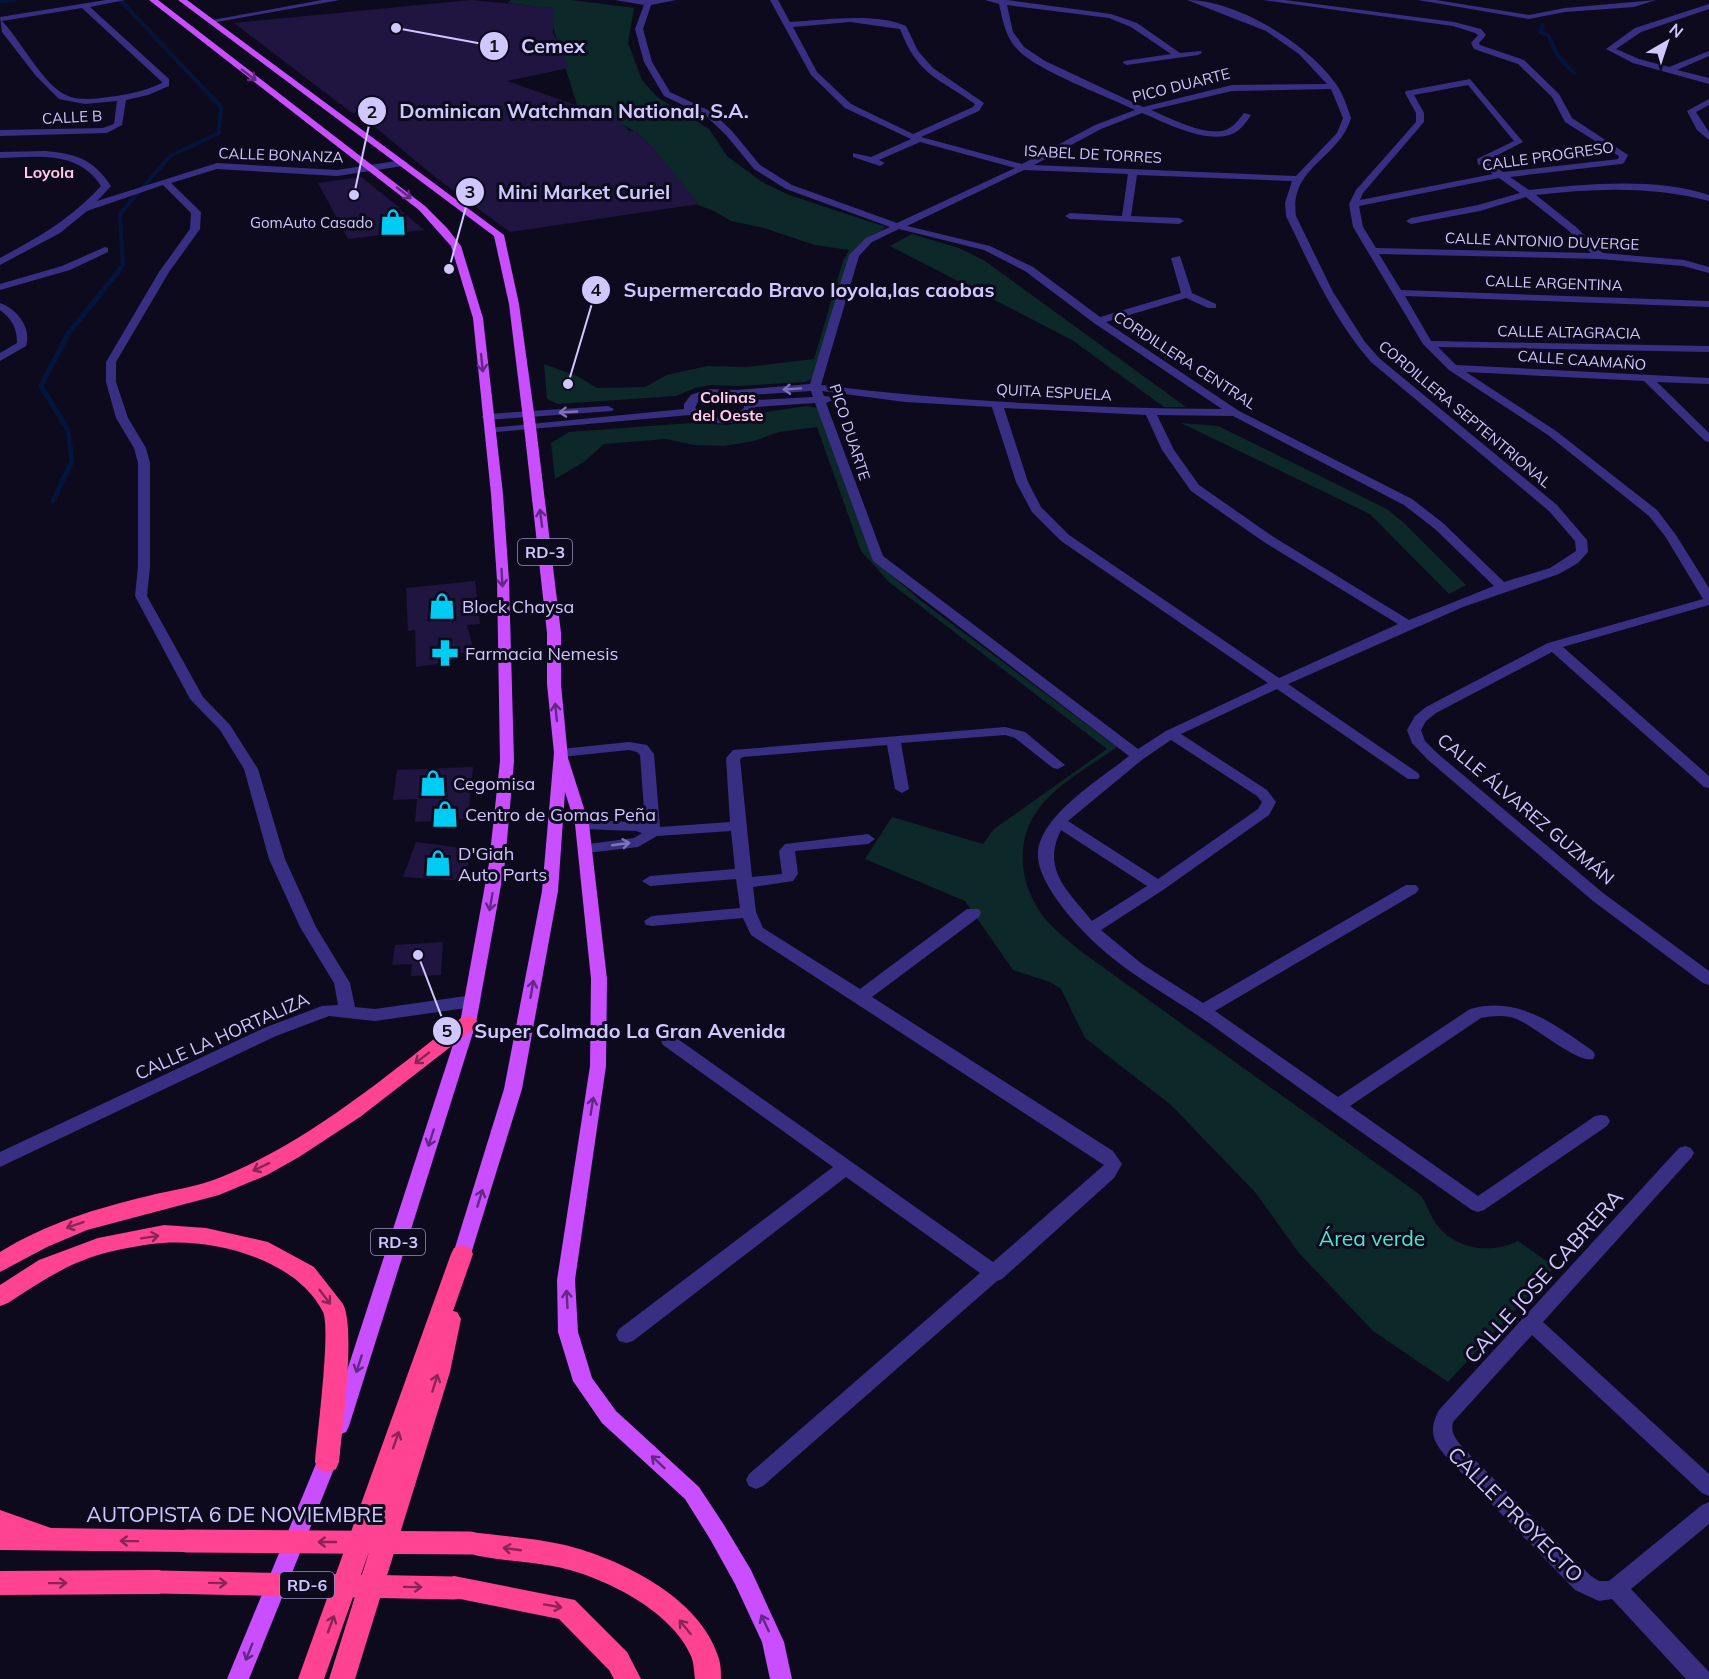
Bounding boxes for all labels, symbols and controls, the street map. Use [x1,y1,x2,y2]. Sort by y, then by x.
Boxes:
north arrow [1637,12,1697,72]
text: N [1665,19,1687,42]
callout: Cemex [479,27,597,65]
text: Cemex [521,33,586,58]
text: 1 [489,34,499,57]
street label: PICO DUARTE [1130,64,1232,106]
one-way arrow [240,69,256,81]
callout: Dominican Watchman National, S.A. [357,92,761,130]
text: Dominican Watchman National, S.A. [399,98,749,123]
text: 2 [367,100,377,123]
street label: CALLE B [41,106,103,128]
street label: CALLE PROGRESO [1481,137,1615,175]
street label: ISABEL DE TORRES [1024,141,1162,167]
street label: CALLE BONANZA [218,143,344,167]
district label: Loyola [24,162,74,182]
callout: Mini Market Curiel [455,173,682,211]
text: Mini Market Curiel [498,179,670,204]
text: 3 [465,180,475,203]
one-way arrow [396,187,412,200]
shop icon: GomAuto Casado [378,207,408,237]
place label: GomAuto Casado [250,213,373,232]
street label: CALLE ANTONIO DUVERGE [1445,228,1640,254]
callout: Supermercado Bravo loyola,las caobas [581,271,1006,309]
street label: CALLE ARGENTINA [1485,271,1623,295]
text: Supermercado Bravo loyola,las caobas [624,277,994,302]
text: 4 [591,278,602,301]
street label: CORDILLERA CENTRAL [1110,307,1260,413]
street label: CALLE ALTAGRACIA [1497,321,1641,343]
street label: CORDILLERA SEPTENTRIONAL [1375,336,1555,492]
street label: CALLE CAAMAÑO [1517,346,1647,374]
one-way arrow [476,352,487,372]
street label: QUITA ESPUELA [996,379,1112,405]
street label: PICO DUARTE [825,381,875,483]
one-way arrow [783,384,803,395]
district label: Colinas del Oeste [692,387,764,425]
one-way arrow [558,406,578,417]
one-way arrow [535,509,546,529]
road number: RD-3 [518,539,572,565]
one-way arrow [497,567,508,587]
shop icon: Block Chaysa [427,591,457,621]
place label: Block Chaysa [462,595,574,618]
pharmacy icon: Farmacia Nemesis [430,638,460,668]
place label: Farmacia Nemesis [465,642,618,665]
one-way arrow [550,703,561,723]
street label: CALLE ÁLVAREZ GUZMÁN [1433,728,1619,890]
shop icon: Cegomisa [418,768,448,798]
place label: Cegomisa [453,772,535,795]
shop icon: Centro de Gomas Peña [430,799,460,829]
place label: Centro de Gomas Peña [465,803,656,826]
one-way arrow [611,839,631,850]
place label: D'Giah Auto Parts [458,842,547,886]
shop icon: D'Giah Auto Parts [423,848,453,878]
one-way arrow [485,892,496,912]
one-way arrow [527,980,538,999]
street label: CALLE LA HORTALIZA [131,987,313,1085]
callout: Super Colmado La Gran Avenida [432,1012,798,1050]
text: Super Colmado La Gran Avenida [474,1018,786,1043]
text: 5 [442,1019,453,1042]
one-way arrow [414,1052,430,1065]
one-way arrow [586,1097,597,1117]
one-way arrow [425,1128,436,1147]
one-way arrow [252,1162,270,1174]
street label: CALLE JOSE CABRERA [1458,1183,1628,1368]
one-way arrow [475,1189,486,1208]
one-way arrow [66,1220,85,1231]
park label: Área verde [1319,1225,1425,1251]
road number: RD-3 [371,1229,425,1255]
one-way arrow [139,1231,159,1242]
one-way arrow [318,1289,331,1305]
one-way arrow [561,1290,572,1310]
one-way arrow [352,1354,363,1373]
one-way arrow [430,1374,441,1393]
one-way arrow [392,1431,403,1450]
street label: CALLE PROYECTO [1443,1441,1589,1587]
one-way arrow [651,1455,666,1469]
street label: AUTOPISTA 6 DE NOVIEMBRE [86,1501,384,1527]
one-way arrow [119,1535,139,1546]
one-way arrow [318,1536,338,1548]
one-way arrow [502,1543,522,1554]
road number: RD-6 [280,1572,334,1598]
one-way arrow [48,1577,68,1588]
one-way arrow [207,1577,227,1589]
one-way arrow [402,1582,422,1593]
one-way arrow [543,1600,563,1611]
one-way arrow [326,1615,337,1634]
one-way arrow [758,1615,770,1633]
one-way arrow [678,1619,691,1635]
one-way arrow [243,1642,254,1661]

